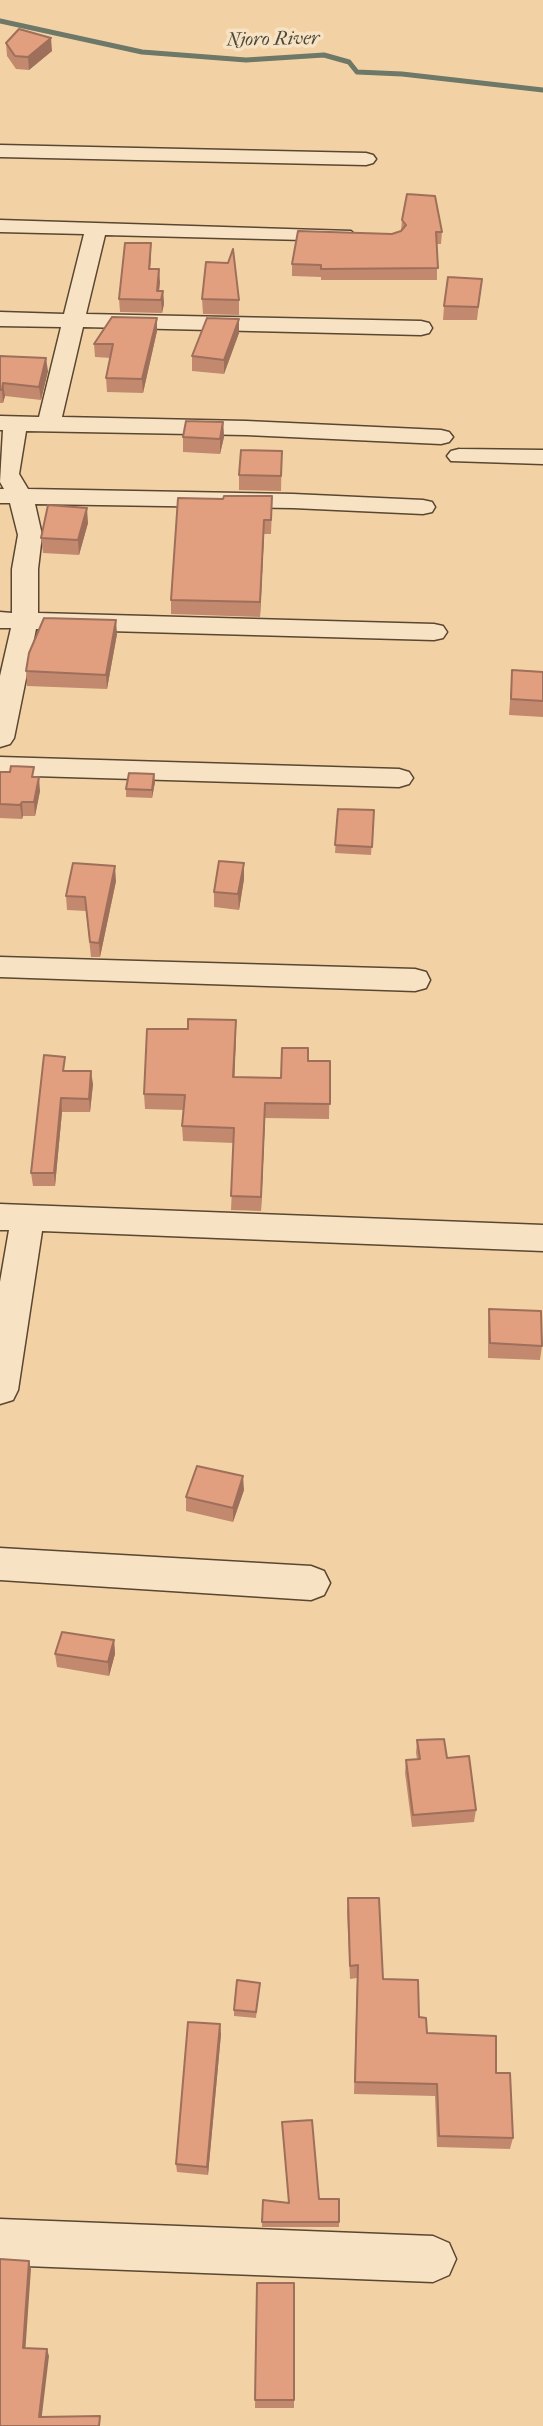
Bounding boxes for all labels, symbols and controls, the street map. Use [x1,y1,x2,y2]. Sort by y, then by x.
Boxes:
water label: Njoro River [226,28,320,52]

